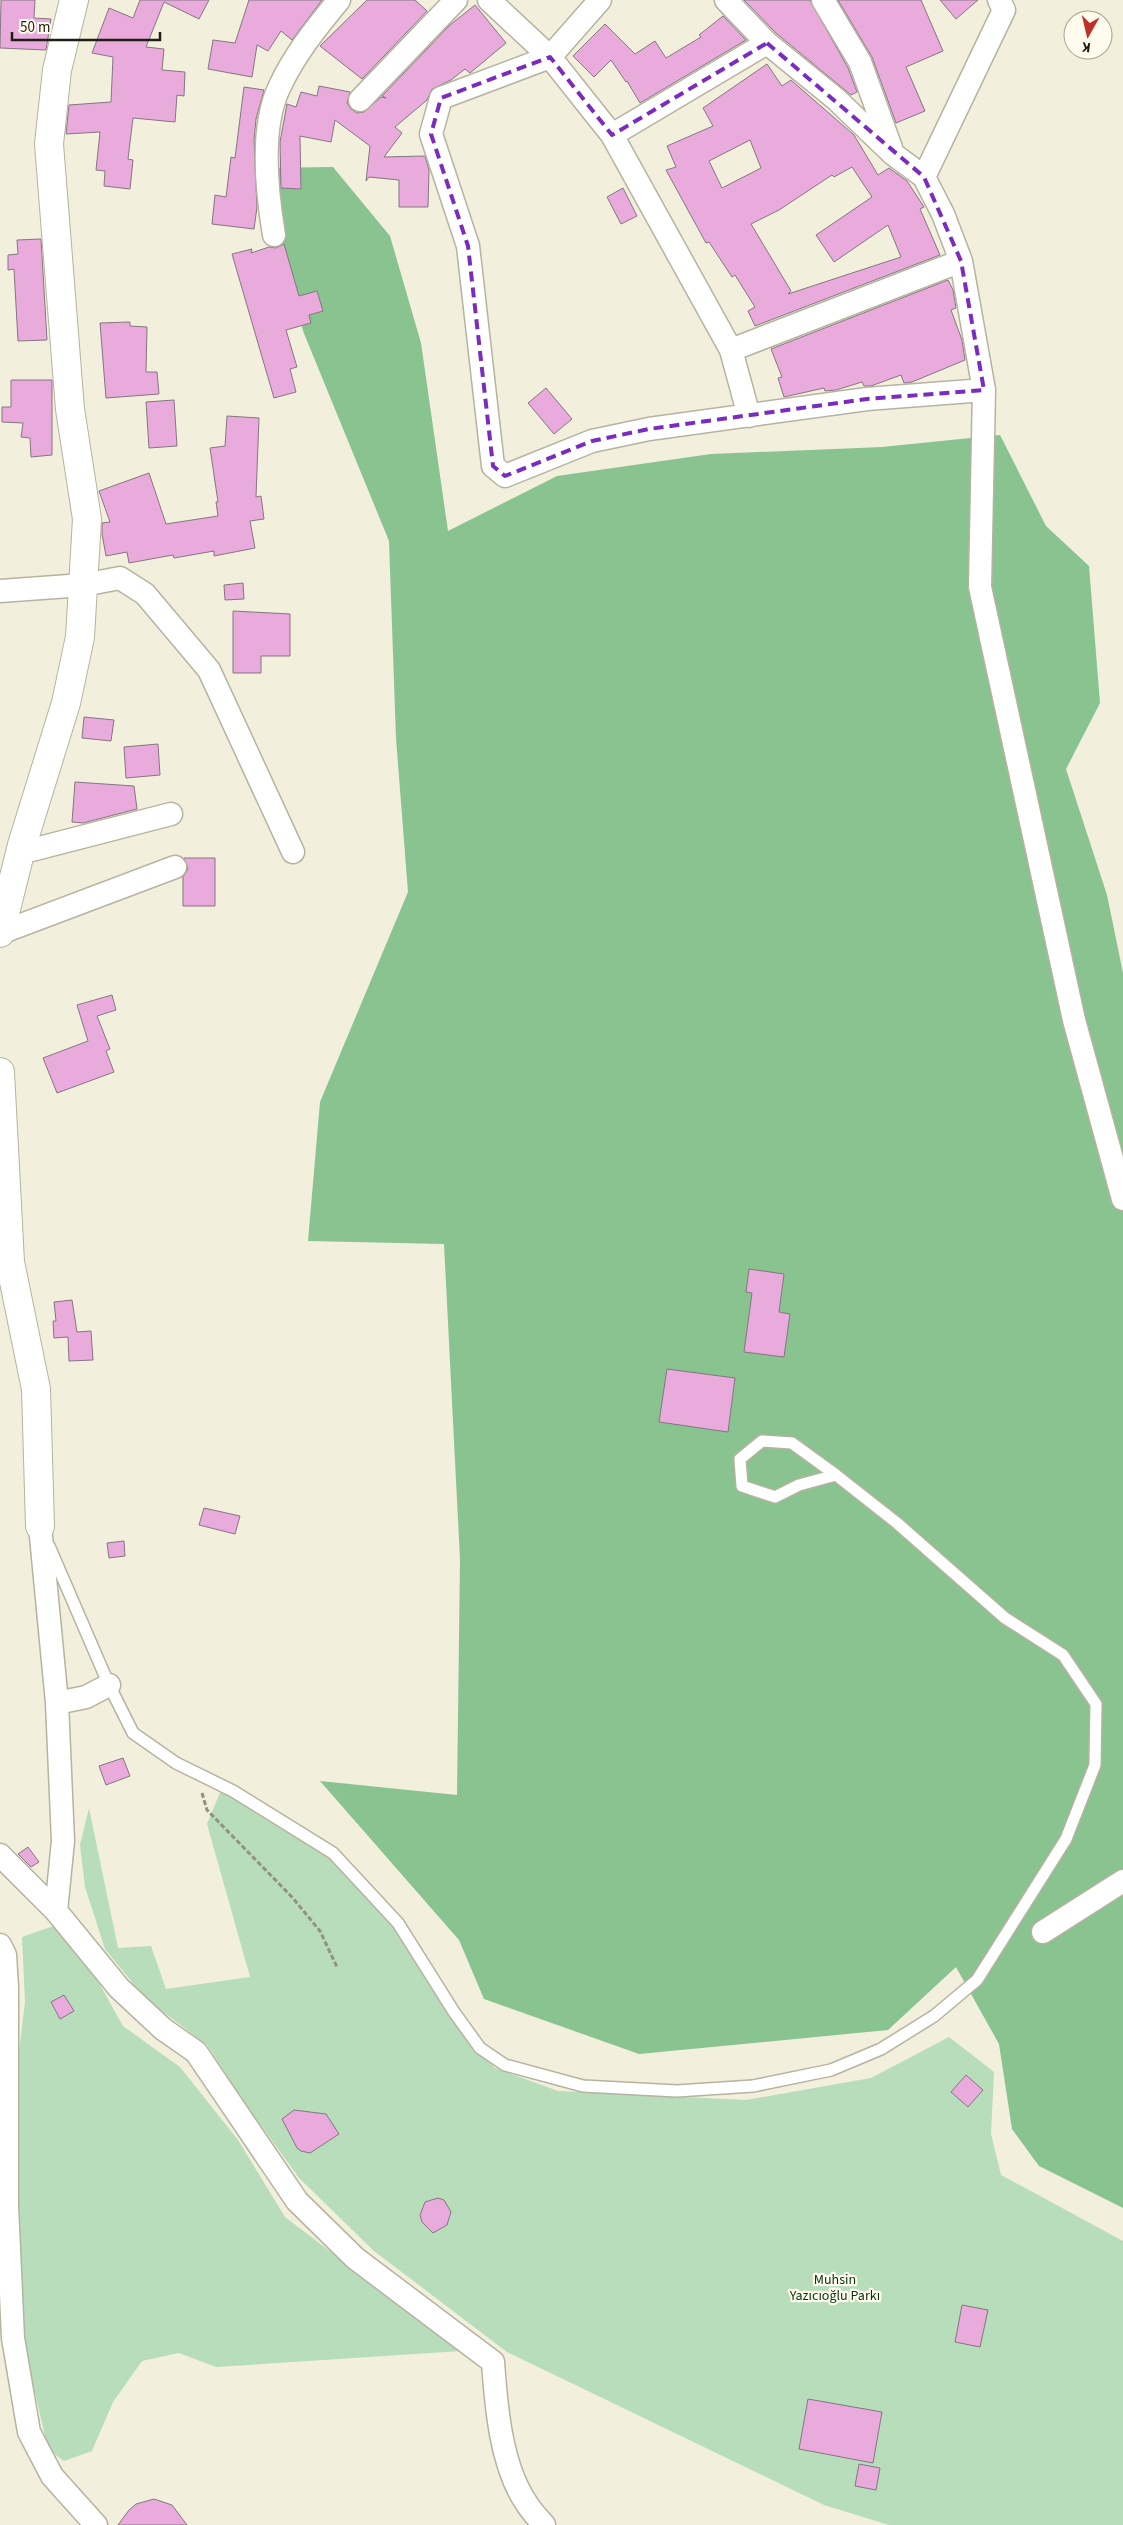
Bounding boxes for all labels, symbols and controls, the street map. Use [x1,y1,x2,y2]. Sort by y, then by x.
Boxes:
scale bar [12,10,160,42]
north arrow [1063,10,1113,60]
text: 50 m [20,17,50,38]
text: K [1080,36,1092,57]
park label: Muhsin Yazıcıoğlu Parkı [789,2270,880,2306]

